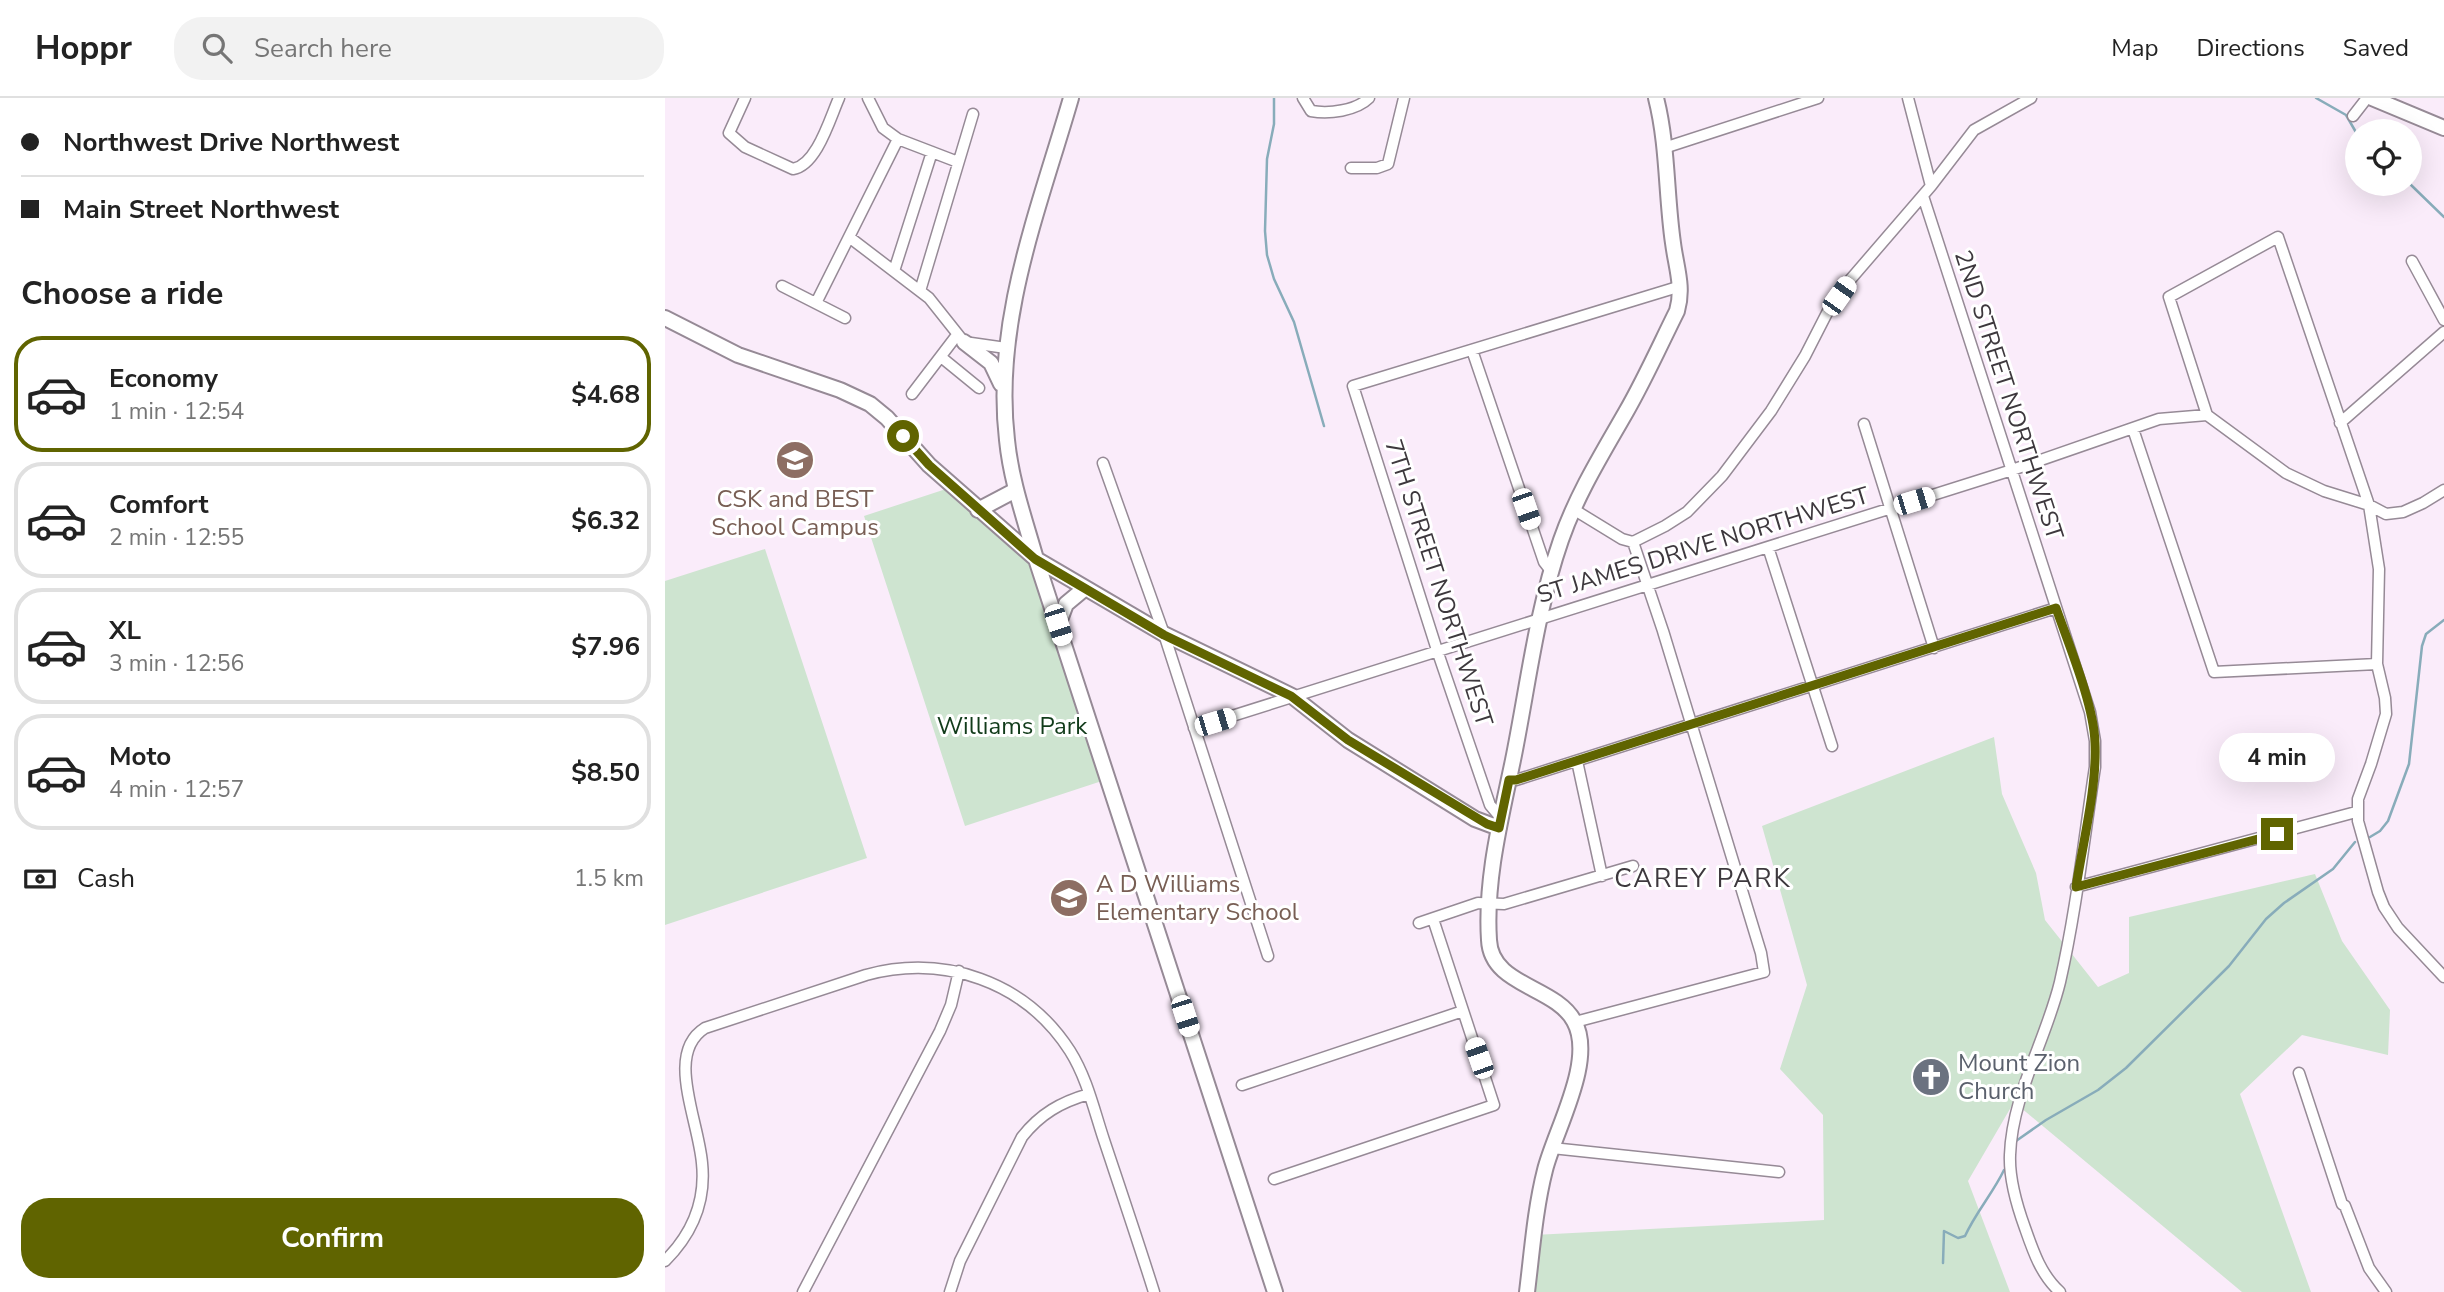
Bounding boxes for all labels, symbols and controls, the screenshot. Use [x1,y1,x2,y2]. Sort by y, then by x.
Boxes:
search box [174,17,664,80]
text: Hoppr [35,26,132,71]
icon: search [198,29,236,67]
text: Search here [254,31,392,66]
text: Map [2111,32,2158,64]
text: Directions [2196,32,2305,64]
text: Saved [2343,32,2409,64]
map controls [2345,119,2422,196]
button: locate [2345,119,2422,196]
text: Northwest Drive Northwest [63,125,399,160]
text: Main Street Northwest [63,192,339,227]
street label: 2ND STREET NORTHWEST [1947,246,2071,544]
text: Choose a ride [21,272,223,315]
car [1819,273,1860,319]
text: Economy [109,361,218,396]
icon: car [25,363,88,426]
text: $4.68 [571,377,640,412]
text: 1 min · 12:54 [109,396,244,427]
route start [887,420,919,452]
street label: 7TH STREET NORTHWEST [1377,435,1501,731]
school or university icon: CSK and BEST School Campus [774,439,816,481]
street label: ST JAMES DRIVE NORTHWEST [1533,479,1873,611]
place label: CSK and BEST School Campus [711,483,879,543]
car [1891,485,1938,517]
car [1510,486,1543,532]
text: Comfort [109,487,209,522]
icon: car [25,489,88,552]
text: $6.32 [571,503,640,538]
text: 2 min · 12:55 [109,522,244,553]
car [1042,602,1075,648]
text: XL [109,613,141,648]
icon: car [25,615,88,678]
text: $7.96 [571,629,640,664]
text: 3 min · 12:56 [109,648,244,679]
car [1192,706,1239,738]
park label: Williams Park [937,710,1088,742]
callout: 4 min [2219,732,2335,782]
text: Moto [109,739,171,774]
icon: car [25,741,88,804]
text: 4 min [2247,742,2307,773]
text: $8.50 [571,755,640,790]
text: 4 min · 12:57 [109,774,244,805]
route end [2261,818,2293,850]
icon: cash [21,860,59,898]
text: Cash [77,861,135,896]
district label: CAREY PARK [1614,861,1792,896]
text: 1.5 km [574,863,644,894]
place label: A D Williams Elementary School [1096,868,1299,928]
school or university icon: A D Williams Elementary School [1048,877,1090,919]
car [1169,993,1202,1039]
car [1463,1035,1496,1081]
place label: Mount Zion Church [1958,1047,2080,1107]
church icon: Mount Zion Church [1910,1056,1952,1098]
button: Confirm [21,1198,644,1278]

